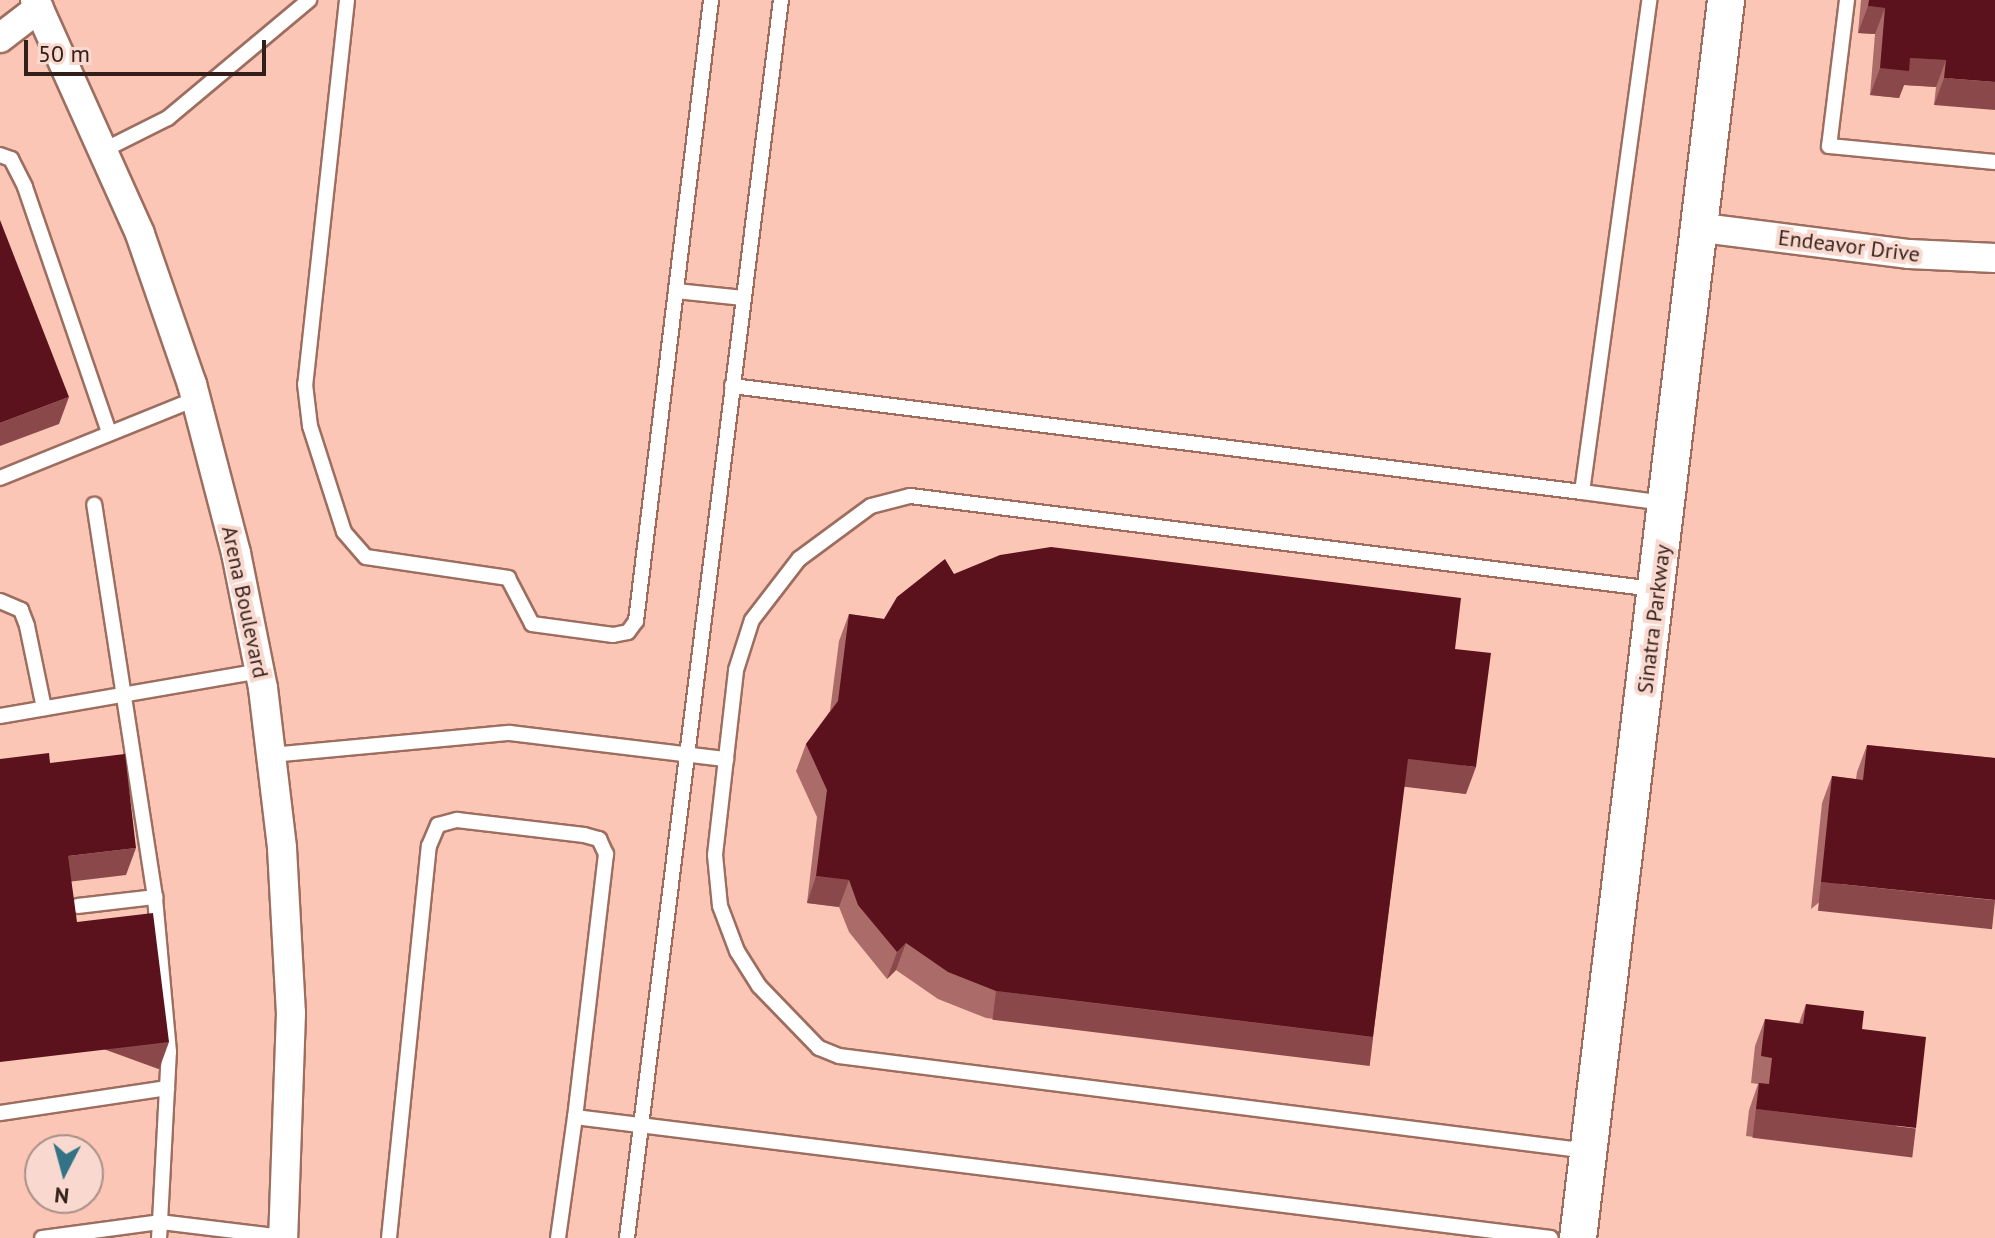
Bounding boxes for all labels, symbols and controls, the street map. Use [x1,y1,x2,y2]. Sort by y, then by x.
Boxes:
scale bar [28,24,270,74]
text: 50 m [38,38,90,69]
street label: Endeavor Drive [1777,224,1921,268]
street label: Arena Boulevard [216,524,274,680]
street label: Sinatra Parkway [1632,543,1676,695]
north arrow [24,1134,104,1214]
text: N [53,1181,70,1211]

